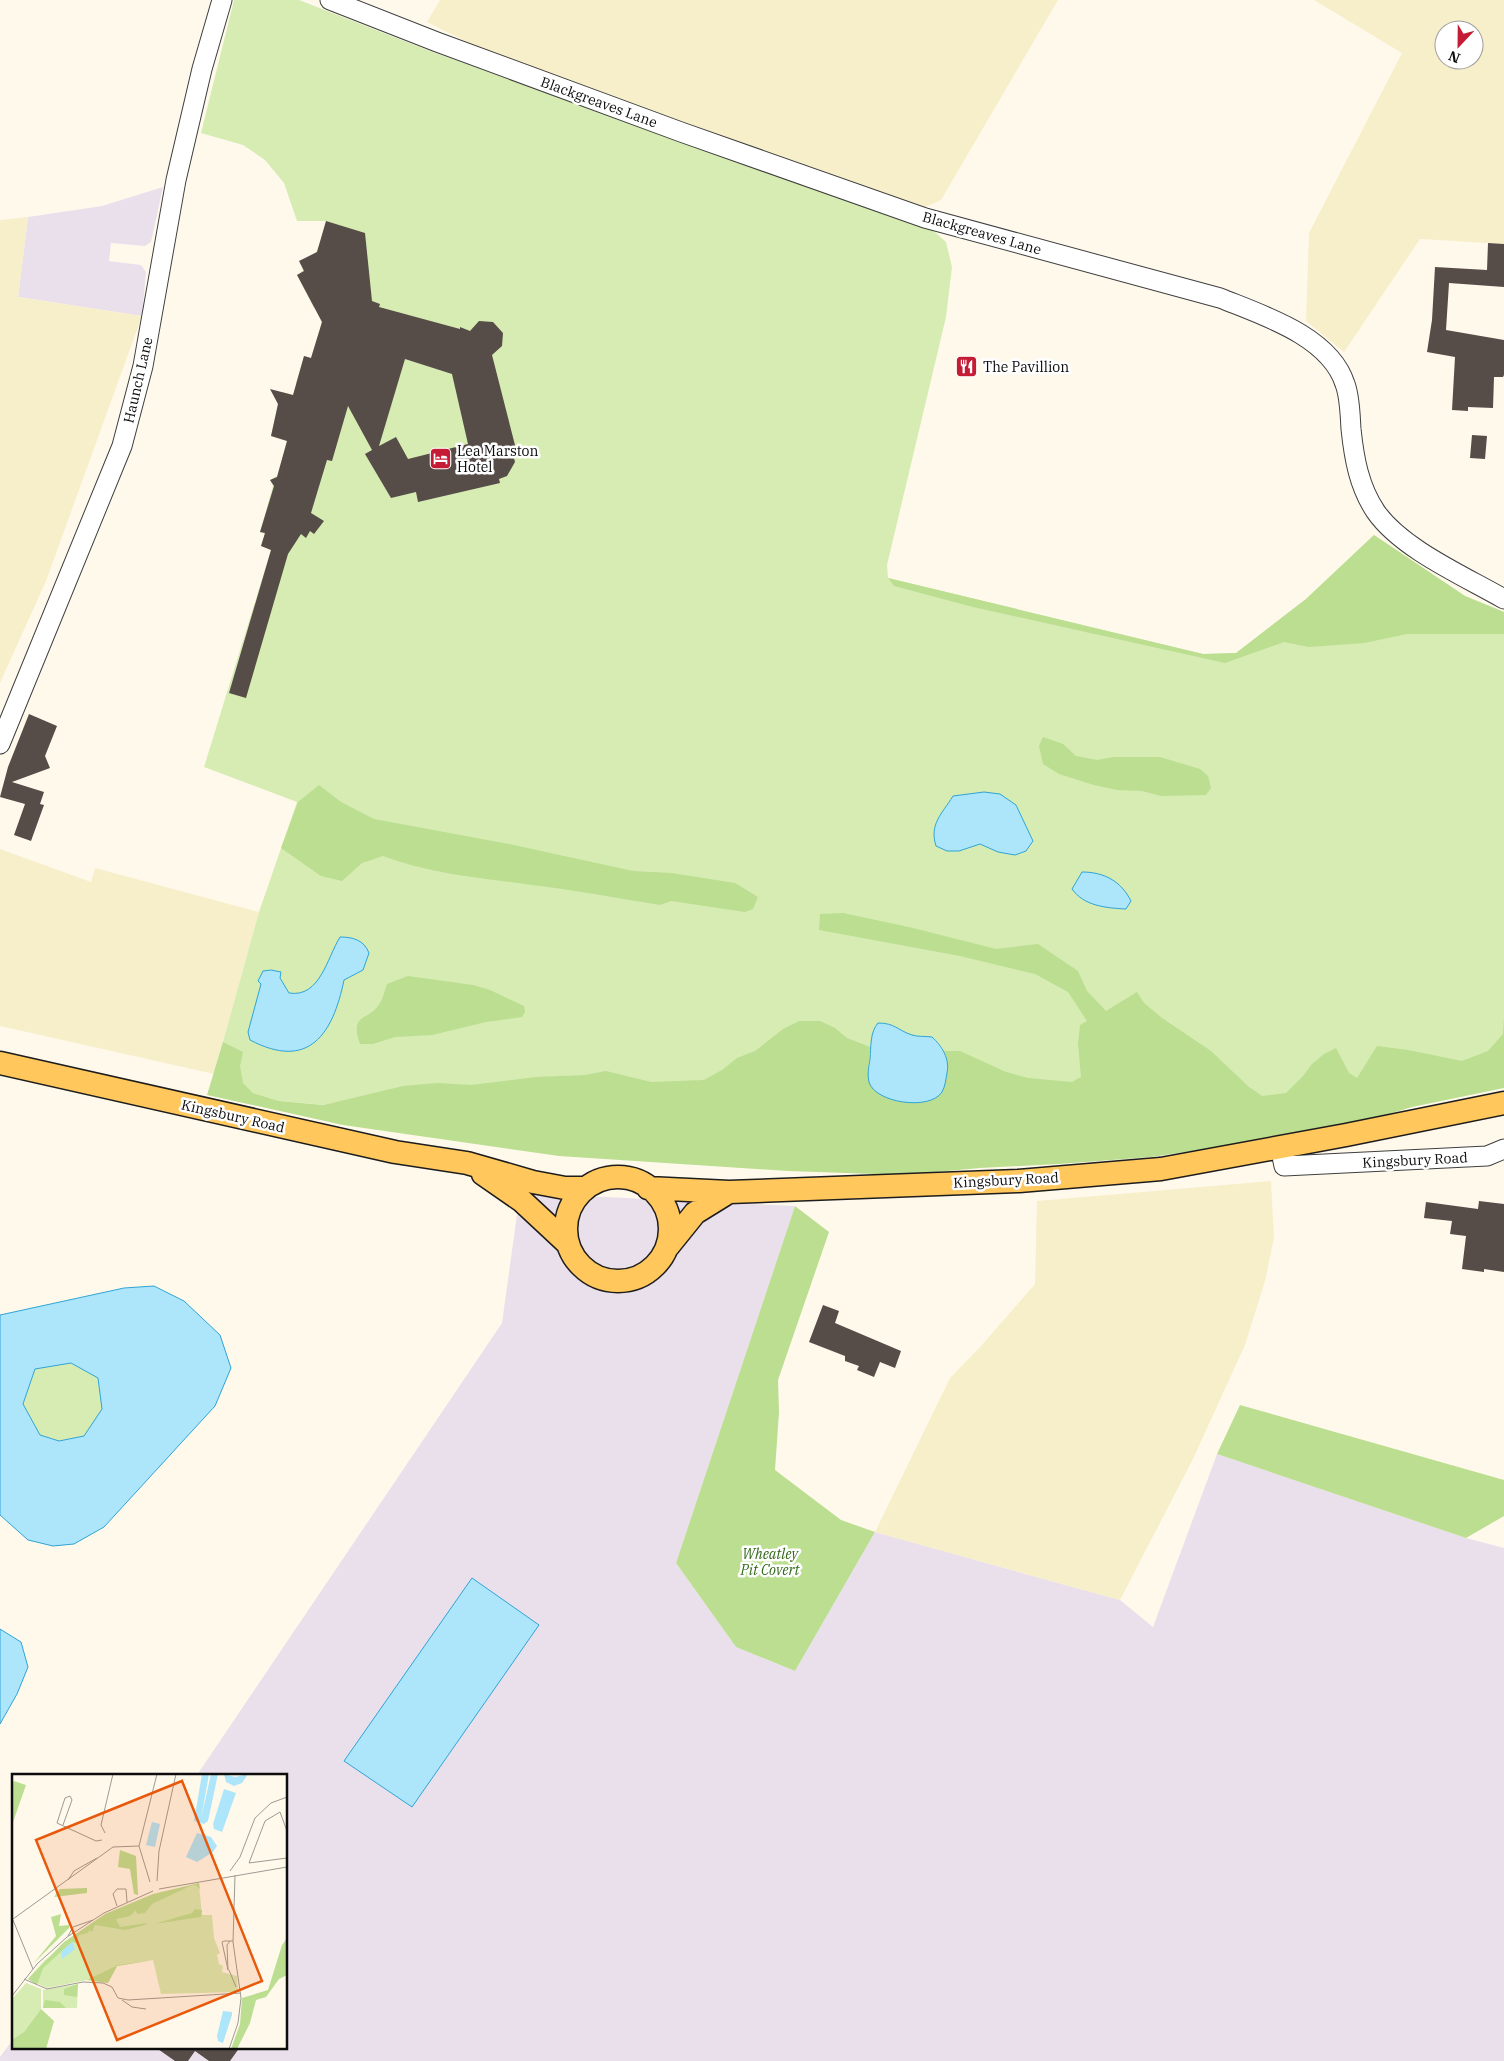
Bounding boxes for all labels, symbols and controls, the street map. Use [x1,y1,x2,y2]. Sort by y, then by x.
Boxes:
north arrow [1434,20,1484,70]
text: N [1446,47,1463,67]
street label: Blackgreaves Lane [538,73,660,131]
street label: Blackgreaves Lane [921,207,1043,259]
street label: Haunch Lane [119,335,157,425]
restaurant icon: The Pavillion [955,355,979,379]
place label: The Pavillion [983,358,1069,376]
place label: Lea Marston Hotel [457,442,538,476]
hotel icon: Lea Marston Hotel [429,447,453,471]
street label: Kingsbury Road [180,1095,287,1137]
street label: Kingsbury Road [1362,1148,1469,1172]
street label: Kingsbury Road [953,1168,1060,1192]
park label: Wheatley Pit Covert [740,1545,800,1579]
inset map [12,1774,288,2048]

